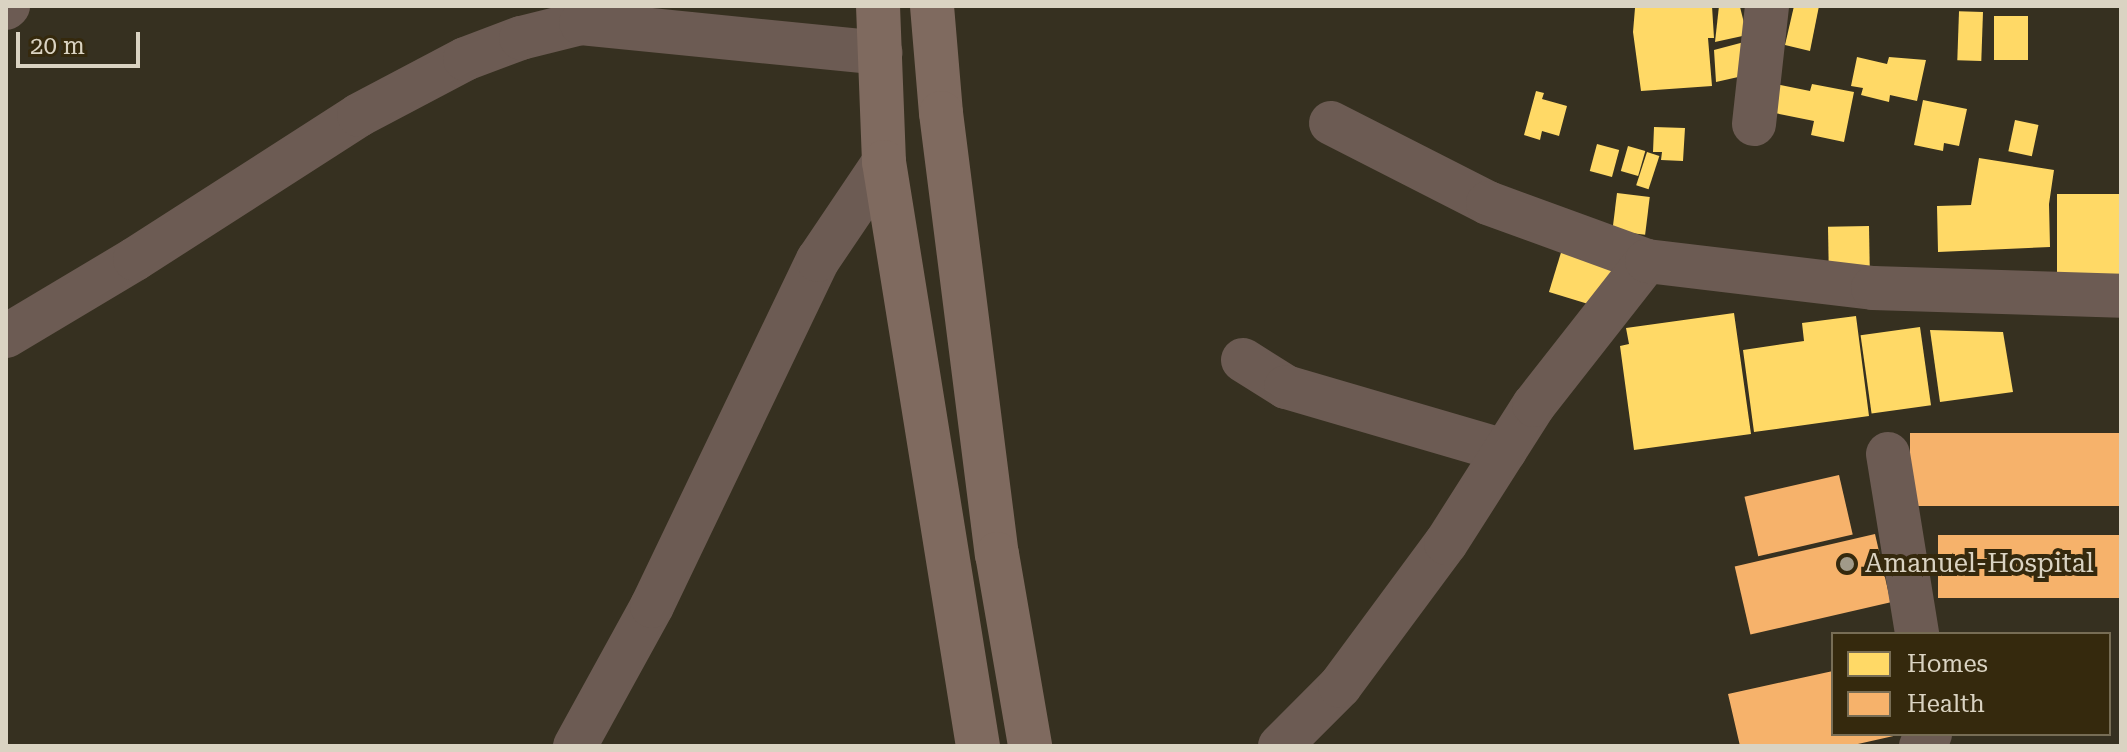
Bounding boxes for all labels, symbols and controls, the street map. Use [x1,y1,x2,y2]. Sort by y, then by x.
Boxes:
scale bar [20,16,144,66]
text: 20 m [30,32,85,60]
place label: Amanuel-Hospital [1865,548,2094,580]
marker: Amanuel-Hospital [1836,553,1858,575]
legend [1831,632,2111,736]
text: Homes [1907,650,1988,678]
text: Health [1907,690,1985,718]

